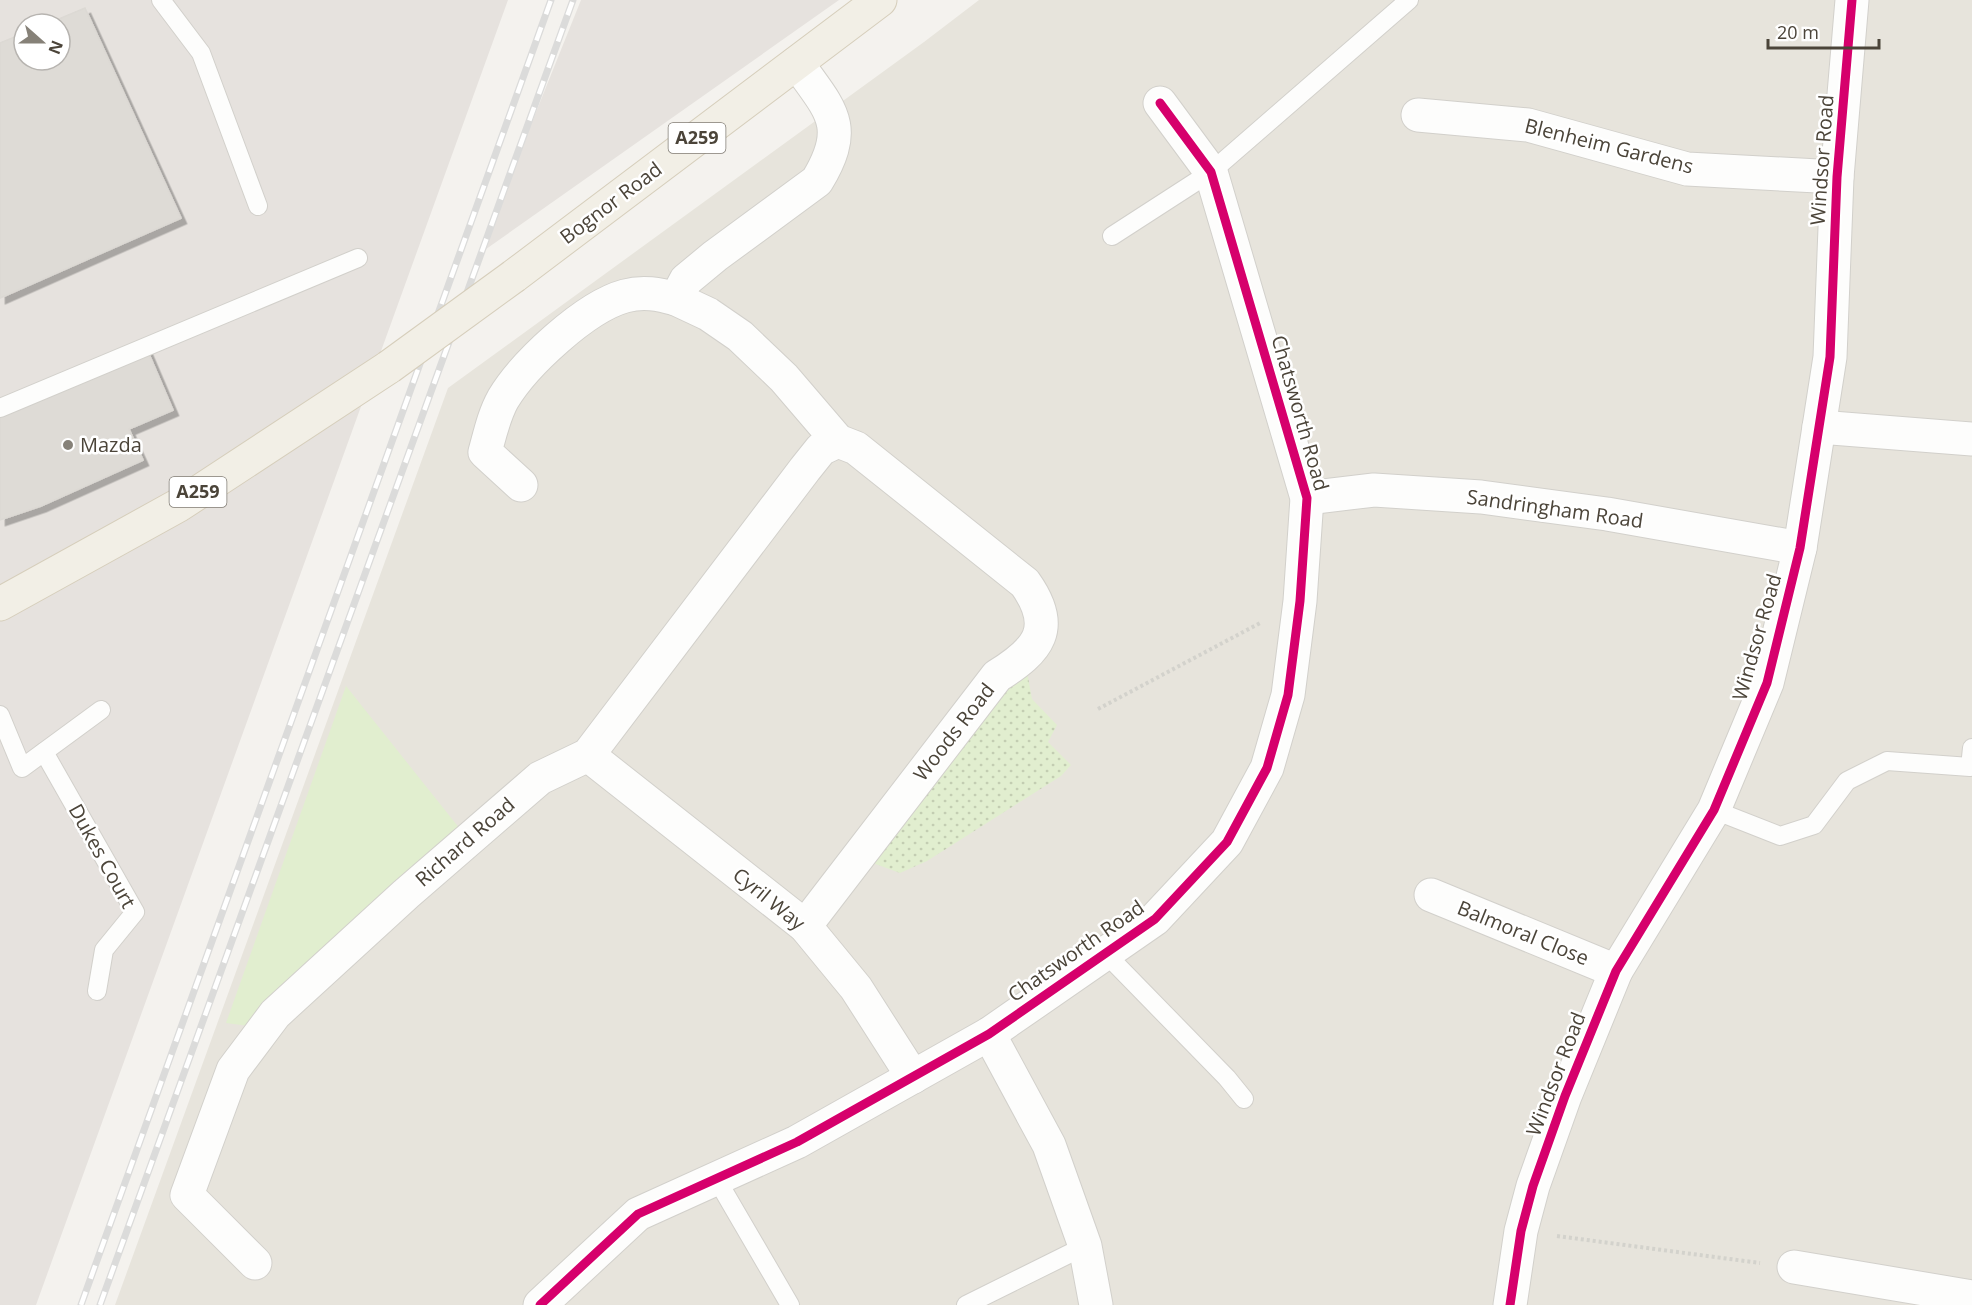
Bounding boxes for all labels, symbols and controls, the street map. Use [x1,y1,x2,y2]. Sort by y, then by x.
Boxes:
north arrow [12,12,72,72]
scale bar [1768,12,1879,50]
text: 20 m [1777,20,1819,44]
text: N [43,37,69,57]
street label: Windsor Road [1803,94,1840,226]
street label: Blenheim Gardens [1522,112,1696,180]
road number: A259 [668,123,726,153]
street label: Bognor Road [554,155,667,250]
street label: Chatsworth Road [1265,332,1336,494]
place label: Mazda [80,431,142,458]
marker: Mazda [61,438,75,452]
road number: A259 [170,477,226,507]
street label: Sandringham Road [1465,483,1645,534]
street label: Windsor Road [1726,570,1788,703]
street label: Woods Road [907,677,1000,786]
street label: Richard Road [409,791,520,892]
street label: Dukes Court [63,799,142,913]
street label: Cyril Way [728,861,812,937]
street label: Chatsworth Road [1002,893,1149,1008]
street label: Balmoral Close [1453,894,1593,971]
street label: Windsor Road [1520,1008,1592,1140]

